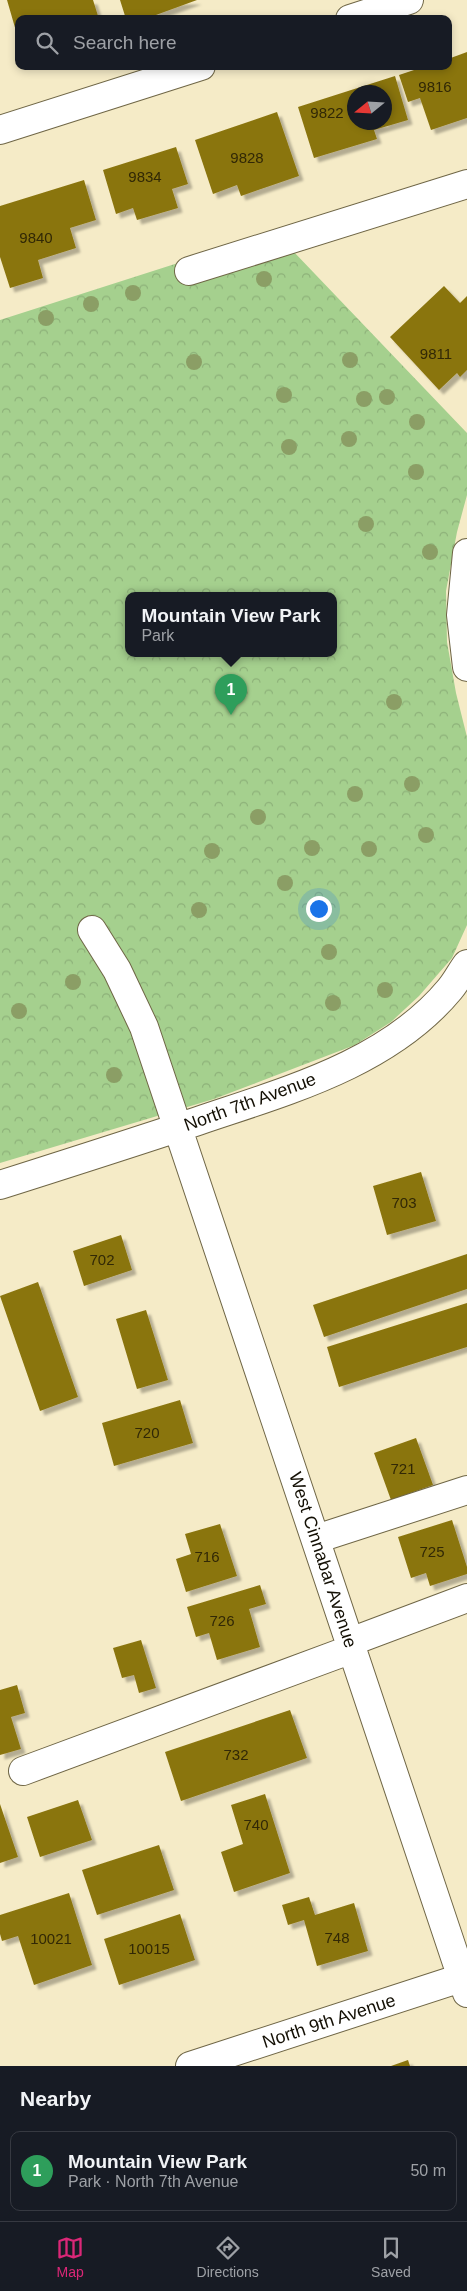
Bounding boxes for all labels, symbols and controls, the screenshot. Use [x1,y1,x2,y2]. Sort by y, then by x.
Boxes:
search box [15,15,452,70]
icon: search [33,29,61,57]
text: Search here [73,32,177,53]
house number: 9816 [418,78,452,95]
north arrow [347,85,392,130]
house number: 9822 [310,104,344,121]
house number: 9828 [230,149,264,166]
house number: 9834 [128,168,162,185]
house number: 9840 [19,229,53,246]
house number: 9811 [420,345,452,362]
popup [125,592,337,657]
text: Mountain View Park [141,605,321,626]
text: Park [141,627,174,644]
pin: 1 [215,674,247,715]
your location [306,896,332,922]
street label: North 7th Avenue [181,1069,319,1135]
house number: 703 [391,1194,417,1211]
house number: 702 [89,1251,115,1268]
house number: 720 [134,1424,160,1441]
house number: 721 [390,1460,416,1477]
street label: West Cinnabar Avenue [285,1470,361,1650]
house number: 725 [419,1543,445,1560]
house number: 716 [194,1548,220,1565]
house number: 726 [209,1612,235,1629]
house number: 732 [223,1746,249,1763]
house number: 740 [243,1816,269,1833]
house number: 748 [324,1929,350,1946]
house number: 10021 [30,1930,72,1947]
house number: 10015 [128,1940,170,1957]
street label: North 9th Avenue [260,1990,398,2052]
text: Nearby [20,2087,91,2110]
text: Mountain View Park [68,2151,247,2172]
text: 1 [33,2162,41,2179]
text: 50 m [410,2162,446,2179]
text: Park · North 7th Avenue [68,2173,238,2190]
tab: Map [56,2234,84,2280]
tab: Directions [197,2234,259,2280]
tab: Saved [371,2234,411,2280]

